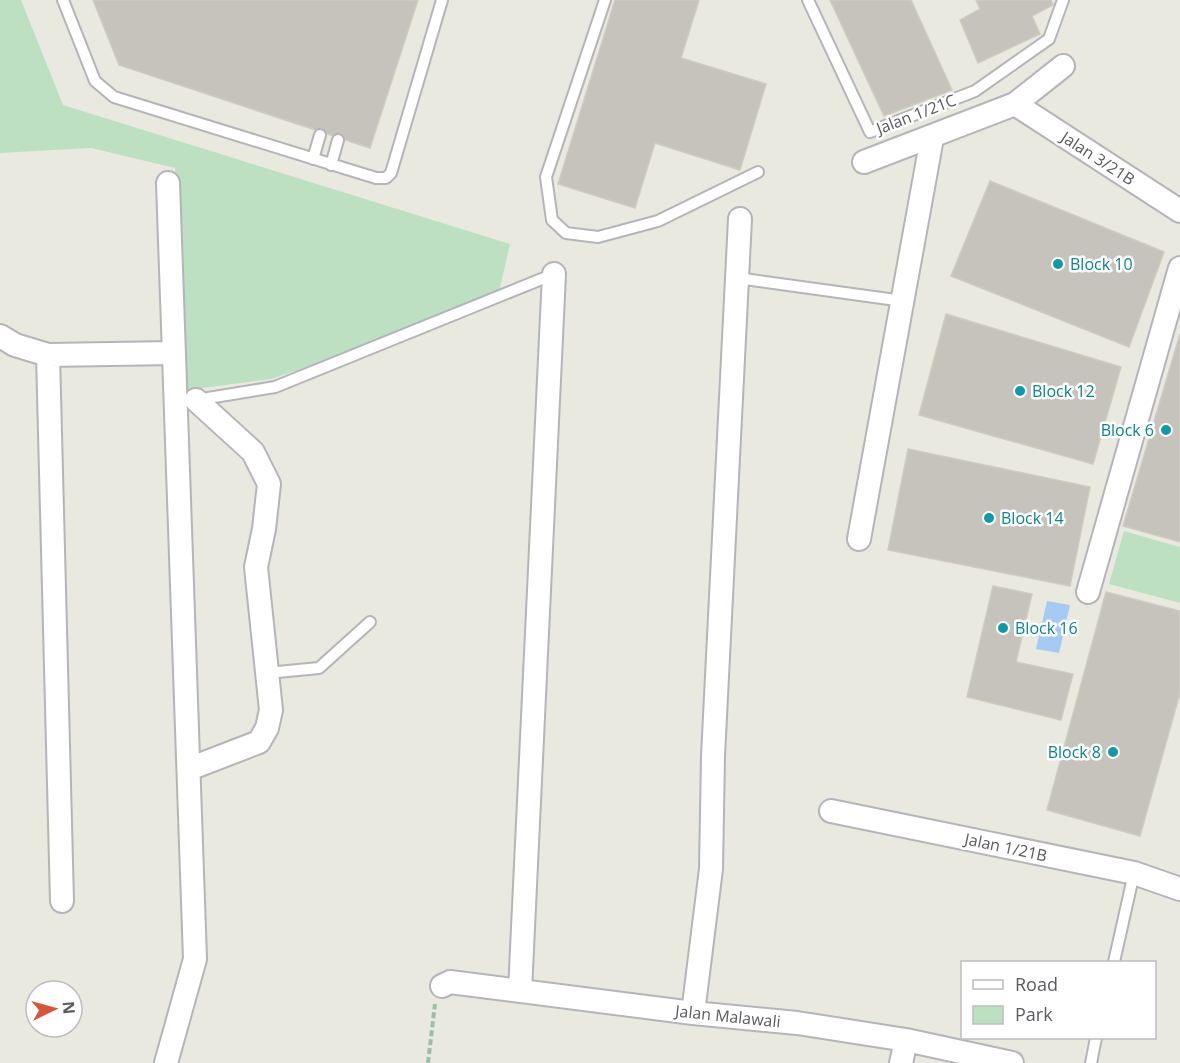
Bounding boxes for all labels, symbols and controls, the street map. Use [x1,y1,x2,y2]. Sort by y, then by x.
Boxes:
street label: Jalan 1/21C [871,89,959,140]
street label: Jalan 3/21B [1055,125,1139,190]
place label: Block 10 [1070,253,1133,275]
marker: Block 10 [1051,257,1065,271]
place label: Block 12 [1032,380,1095,402]
marker: Block 12 [1013,384,1027,398]
place label: Block 6 [1101,419,1154,441]
marker: Block 6 [1159,423,1173,437]
place label: Block 14 [1001,507,1064,529]
marker: Block 14 [982,511,996,525]
place label: Block 16 [1015,617,1078,639]
marker: Block 16 [996,621,1010,635]
place label: Block 8 [1048,741,1101,763]
marker: Block 8 [1106,745,1120,759]
street label: Jalan 1/21B [961,827,1049,866]
legend [961,961,1156,1039]
text: Road [1015,972,1058,996]
north arrow [24,979,84,1039]
street label: Jalan Malawali [672,999,782,1032]
text: N [57,1000,80,1015]
text: Park [1015,1002,1053,1026]

